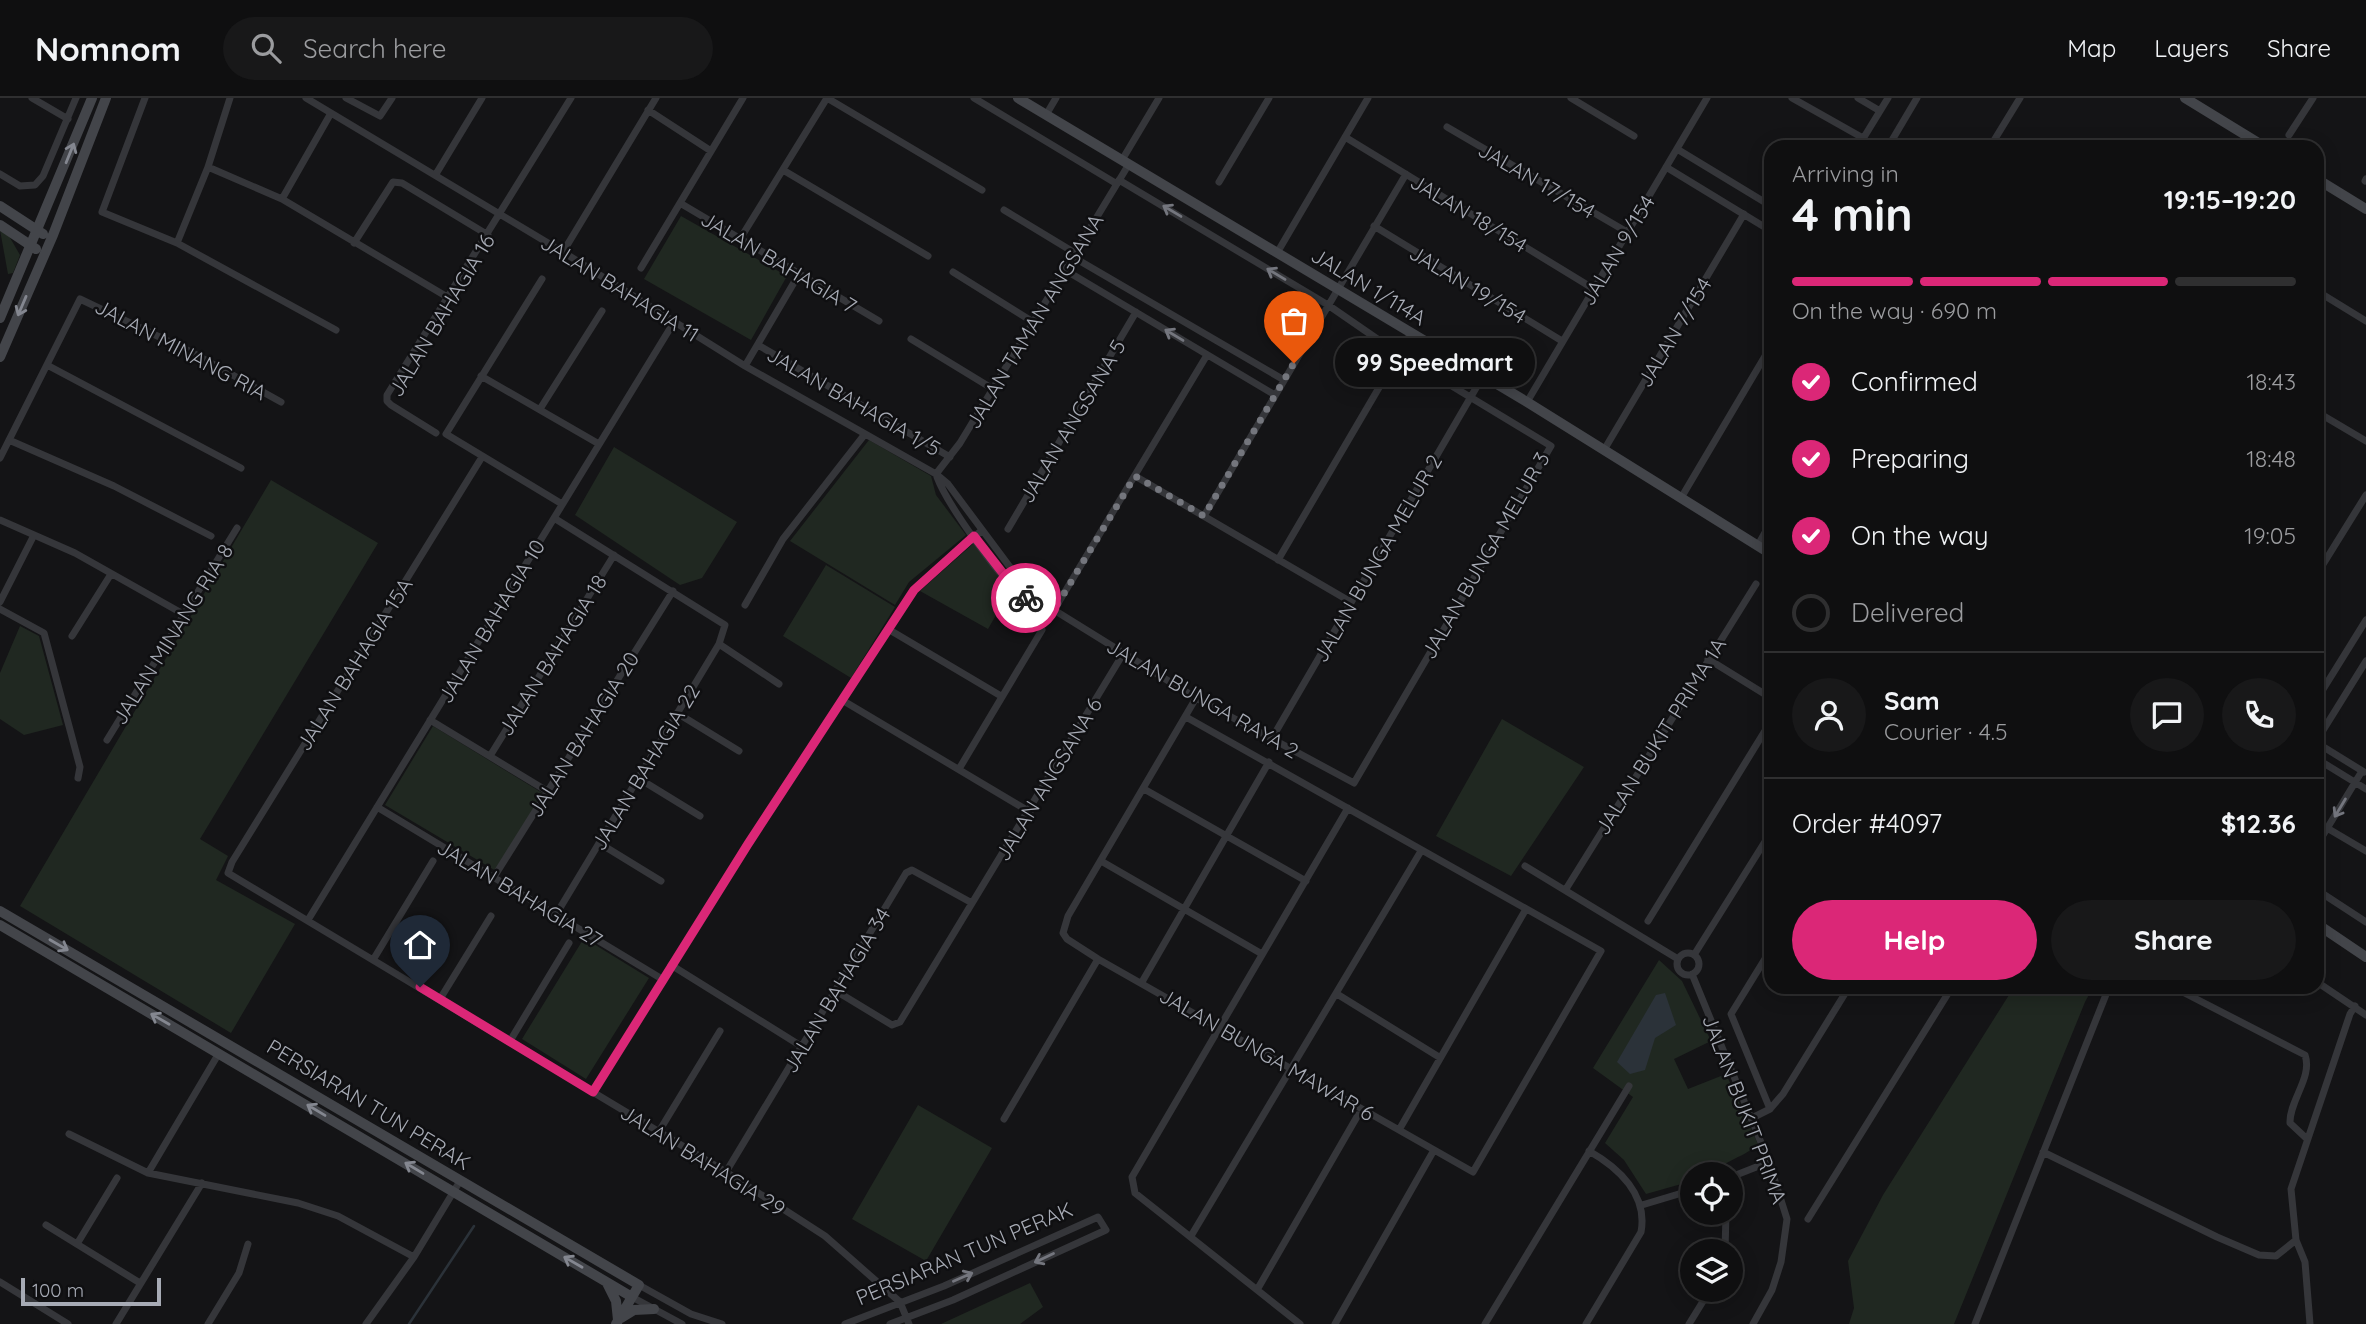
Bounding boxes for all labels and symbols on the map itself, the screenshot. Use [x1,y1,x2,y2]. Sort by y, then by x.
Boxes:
street label: JALAN 17/154 [1474,136,1600,224]
one-way arrow [64,143,77,164]
street label: JALAN 18/154 [1406,168,1532,258]
street label: JALAN 9/154 [1574,190,1660,310]
one-way arrow [1162,204,1182,218]
street label: JALAN BAHAGIA 7 [696,205,862,319]
street label: JALAN TAMAN ANGSANA [960,209,1108,433]
street label: JALAN BAHAGIA 16 [382,229,500,401]
street label: JALAN BAHAGIA 11 [536,229,704,347]
street label: JALAN 19/154 [1405,239,1531,329]
street label: JALAN 1/114A [1307,241,1431,331]
one-way arrow [1267,267,1287,281]
street label: JALAN 7/154 [1631,273,1717,391]
pin [1264,291,1324,363]
street label: JALAN MINANG RIA [91,293,271,405]
one-way arrow [15,294,28,316]
one-way arrow [1165,328,1185,342]
street label: JALAN ANGSANA 5 [1013,335,1131,507]
callout: 99 Speedmart [1336,338,1536,388]
street label: JALAN BAHAGIA 1/5 [763,341,945,461]
street label: JALAN BUNGA MELUR 3 [1415,447,1555,663]
street label: JALAN BUNGA MELUR 2 [1307,450,1447,666]
street label: JALAN BAHAGIA 10 [432,534,550,708]
street label: JALAN MINANG RIA 8 [106,539,238,729]
courier [991,563,1061,633]
street label: JALAN BAHAGIA 18 [492,570,612,740]
street label: JALAN BAHAGIA 15A [290,573,418,755]
street label: JALAN BUNGA RAYA 2 [1102,632,1304,764]
street label: JALAN BUKIT PRIMA 1A [1589,633,1731,839]
street label: JALAN BAHAGIA 20 [522,646,644,822]
street label: JALAN BAHAGIA 22 [585,679,705,855]
street label: JALAN ANGSANA 6 [989,693,1107,865]
one-way arrow [2332,798,2346,818]
street label: JALAN BAHAGIA 27 [433,833,608,953]
street label: JALAN BAHAGIA 34 [776,903,896,1077]
pin [390,915,450,987]
one-way arrow [49,938,69,952]
street label: JALAN BUNGA MAWAR 6 [1155,982,1379,1126]
one-way arrow [151,1011,171,1025]
street label: JALAN BUKIT PRIMA [1697,1011,1793,1207]
street label: PERSIARAN TUN PERAK [263,1033,475,1175]
street label: JALAN BAHAGIA 29 [616,1099,790,1221]
one-way arrow [307,1103,327,1117]
one-way arrow [405,1161,425,1175]
street label: PERSIARAN TUN PERAK [852,1196,1076,1310]
one-way arrow [1034,1252,1055,1265]
one-way arrow [564,1255,584,1269]
one-way arrow [952,1270,973,1284]
scale bar [21,1275,161,1307]

